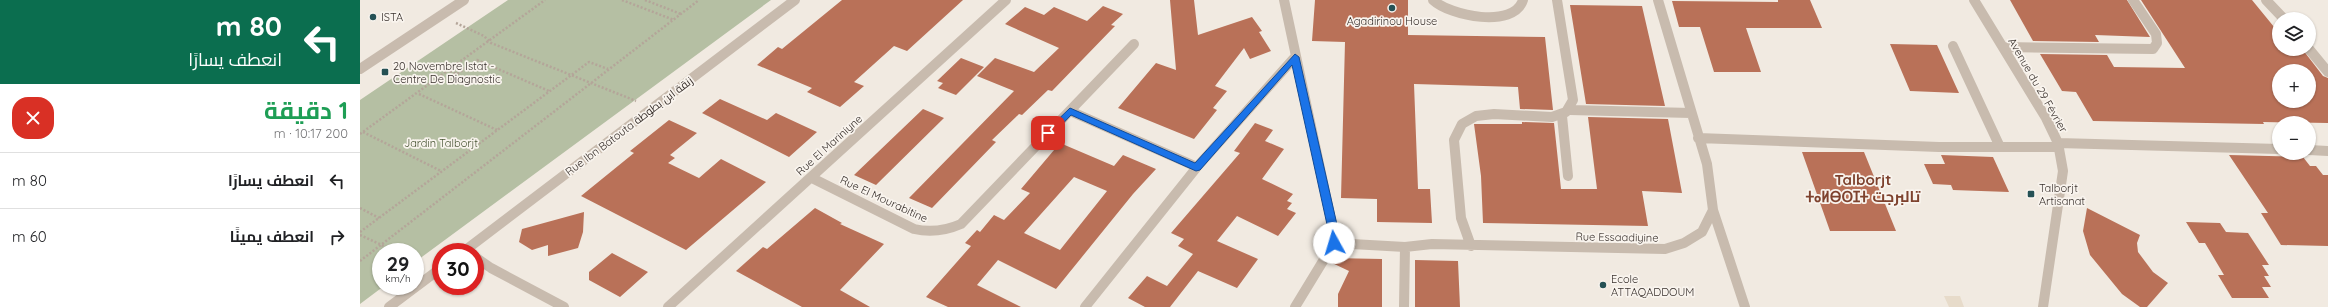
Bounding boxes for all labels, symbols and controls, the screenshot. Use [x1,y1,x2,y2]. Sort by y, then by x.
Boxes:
marker: Agadirinou House [1387,3,1397,13]
text: 80 m [216,8,282,43]
place label: ISTA [381,10,403,24]
marker: ISTA [368,12,378,22]
map controls [2272,12,2316,160]
button: layers [2272,12,2316,56]
place label: Agadirinou House [1347,14,1437,28]
icon: left [296,16,348,68]
street label: Avenue du 29 Février [2005,35,2071,136]
text: انعطف يسارًا [188,48,282,71]
place label: 20 Novembre Istat - Centre De Diagnostic [393,59,501,86]
button: + [2272,64,2316,108]
marker: 20 Novembre Istat - Centre De Diagnostic [380,67,390,77]
street label: Rue Ibn Batouta زنقة ابن بطوطة [562,73,696,179]
text: 1 دقيقة [264,95,348,125]
button: close [12,97,54,139]
street label: Rue El Mariniyne [793,112,865,178]
pin [1031,116,1065,150]
button: − [2272,116,2316,160]
icon: arrive [1037,122,1059,144]
text: 200 m · 10:17 [274,125,348,141]
park label: Jardin Talborjt [404,136,478,150]
icon: left [326,170,348,192]
district label: Talborjt ⵜⴰⵍⴱⵔⵊⵜ تالبرجت [1806,170,1921,206]
text: 80 m [12,171,47,190]
text: انعطف يسارًا [228,171,314,190]
street label: Rue El Mourabitine [838,173,930,225]
place label: Talborjt Artisanat [2039,181,2085,208]
marker: Talborjt Artisanat [2026,189,2036,199]
position arrow [1313,222,1355,264]
icon: right [326,226,348,248]
text: 60 m [12,227,47,246]
text: انعطف يمينًا [230,227,314,246]
street label: Rue Essaadiyine [1575,229,1659,245]
speed limit sign: 30 [432,243,484,295]
text: 29 [387,251,409,276]
text: km/h [385,272,411,285]
place label: Ecole ATTAQADDOUM [1611,272,1694,299]
marker: Ecole ATTAQADDOUM [1598,280,1608,290]

